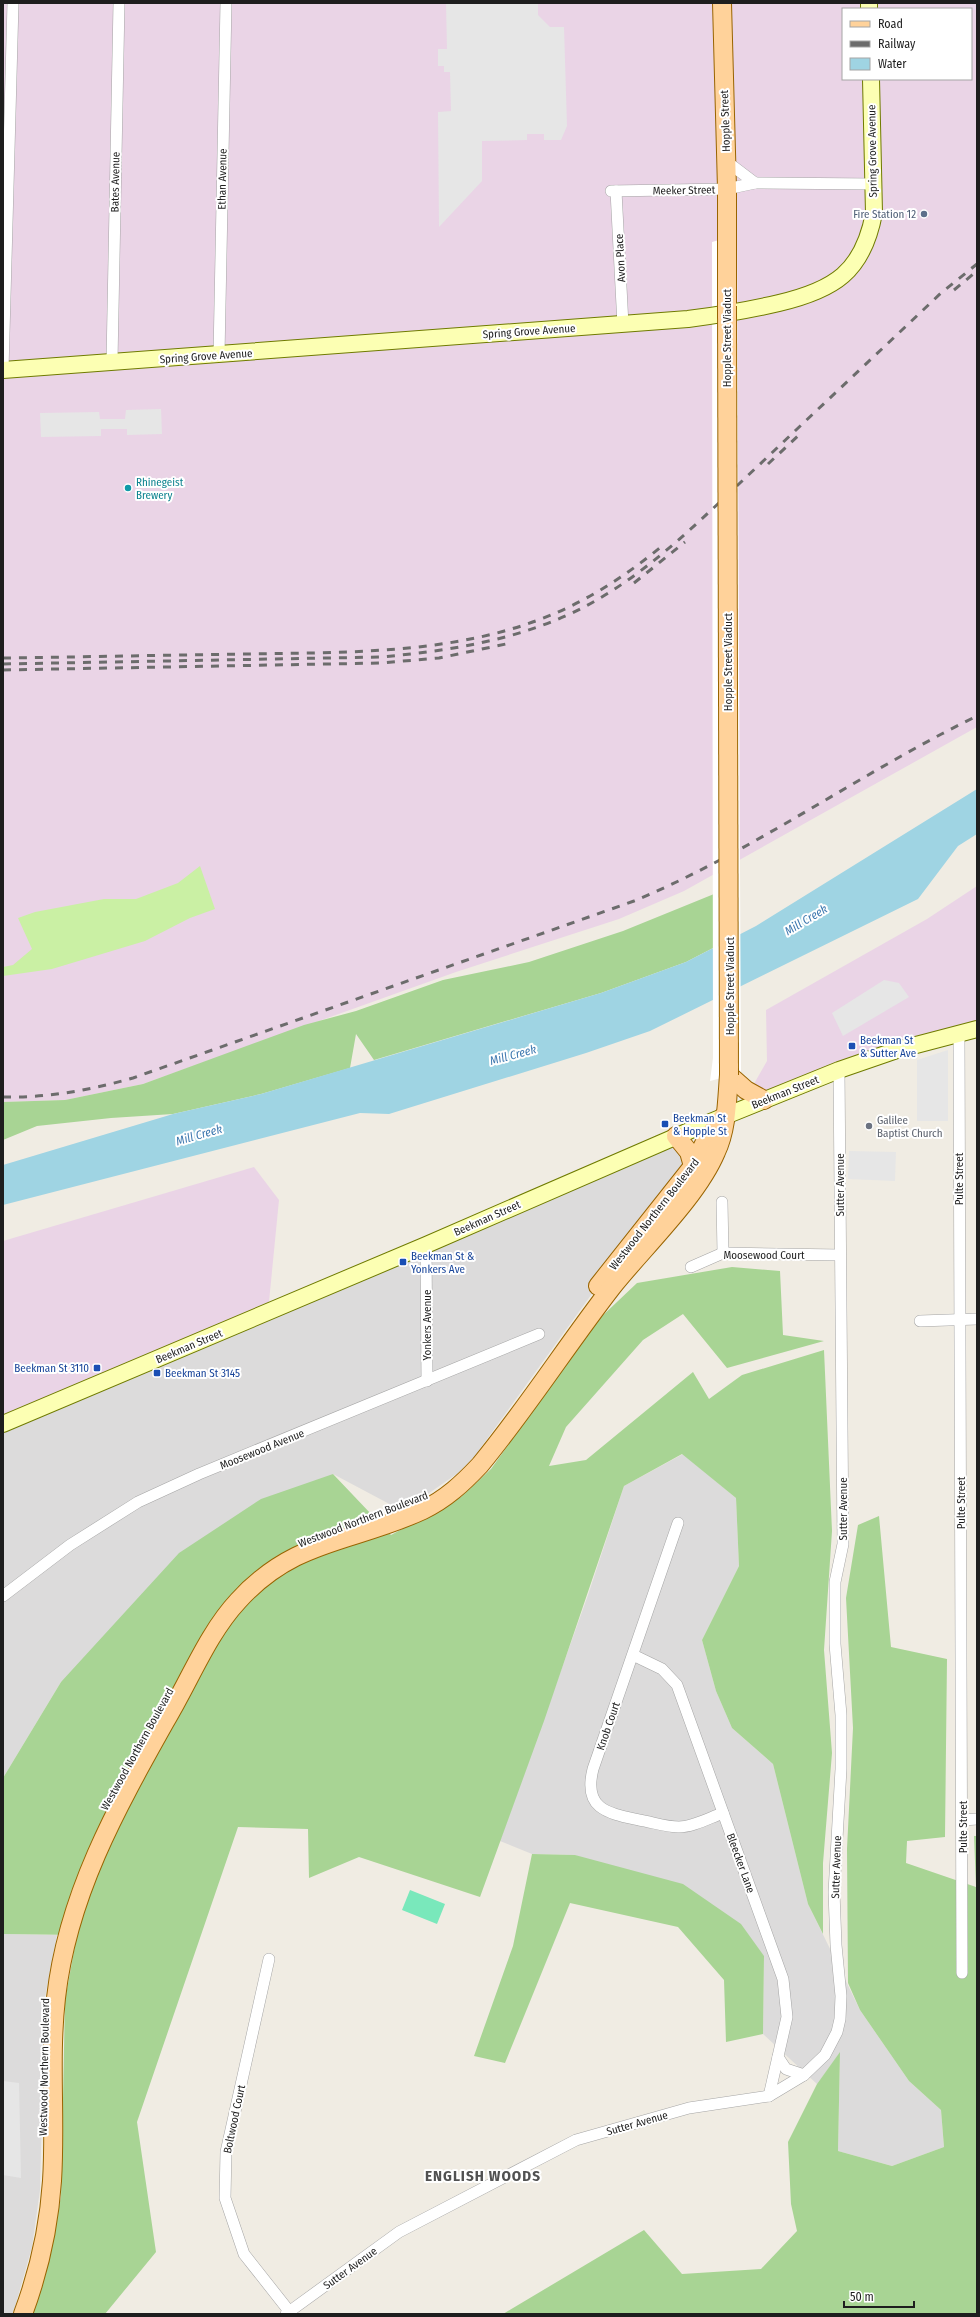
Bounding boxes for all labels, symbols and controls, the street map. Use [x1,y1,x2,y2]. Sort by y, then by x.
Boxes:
legend [842,8,972,80]
text: Road [878,17,903,31]
text: Railway [878,37,916,51]
text: Water [878,57,907,71]
street label: Hopple Street [718,89,733,152]
street label: Spring Grove Avenue [865,104,880,198]
street label: Ethan Avenue [215,148,230,210]
street label: Bates Avenue [108,152,123,212]
street label: Meeker Street [653,183,716,198]
place label: Fire Station 12 [853,208,916,221]
marker: Fire Station 12 [919,209,929,219]
street label: Avon Place [613,233,628,283]
street label: Hopple Street Viaduct [721,288,734,387]
street label: Spring Grove Avenue [482,322,576,341]
street label: Spring Grove Avenue [159,347,253,366]
place label: Rhinegeist Brewery [136,476,184,502]
marker: Rhinegeist Brewery [123,483,133,493]
street label: Hopple Street Viaduct [722,612,735,711]
water label: Mill Creek [782,902,830,938]
street label: Hopple Street Viaduct [724,936,737,1035]
place label: Beekman St & Sutter Ave [860,1034,916,1060]
marker: Beekman St & Sutter Ave [847,1041,857,1051]
water label: Mill Creek [488,1042,538,1068]
street label: Beekman Street [750,1073,821,1112]
place label: Beekman St & Hopple St [673,1112,727,1138]
place label: Galilee Baptist Church [877,1114,943,1140]
marker: Beekman St & Hopple St [660,1119,670,1129]
marker: Galilee Baptist Church [864,1121,874,1131]
water label: Mill Creek [174,1122,224,1148]
street label: Pulte Street [953,1152,966,1205]
street label: Sutter Avenue [834,1153,847,1217]
street label: Westwood Northern Boulevard [607,1156,702,1273]
street label: Beekman Street [452,1198,523,1239]
street label: Moosewood Court [723,1249,805,1262]
place label: Beekman St & Yonkers Ave [411,1250,474,1276]
marker: Beekman St & Yonkers Ave [398,1257,408,1267]
street label: Yonkers Avenue [421,1290,434,1360]
street label: Beekman Street [154,1326,225,1366]
place label: Beekman St 3110 [14,1362,89,1375]
marker: Beekman St 3110 [92,1363,102,1373]
place label: Beekman St 3145 [165,1367,240,1380]
marker: Beekman St 3145 [152,1368,162,1378]
street label: Moosewood Avenue [218,1427,306,1472]
street label: Pulte Street [955,1476,968,1529]
street label: Sutter Avenue [837,1477,850,1541]
street label: Westwood Northern Boulevard [297,1489,430,1550]
street label: Westwood Northern Boulevard [98,1686,177,1813]
street label: Knob Court [594,1700,623,1752]
street label: Pulte Street [957,1800,970,1853]
street label: Bleecker Lane [724,1831,757,1895]
street label: Sutter Avenue [829,1835,844,1899]
street label: Westwood Northern Boulevard [37,1998,52,2136]
street label: Boltwood Court [221,2083,248,2155]
street label: Sutter Avenue [605,2109,669,2138]
district label: ENGLISH WOODS [425,2167,541,2185]
street label: Sutter Avenue [321,2245,380,2292]
scale bar [844,2283,914,2309]
text: 50 m [850,2290,874,2304]

